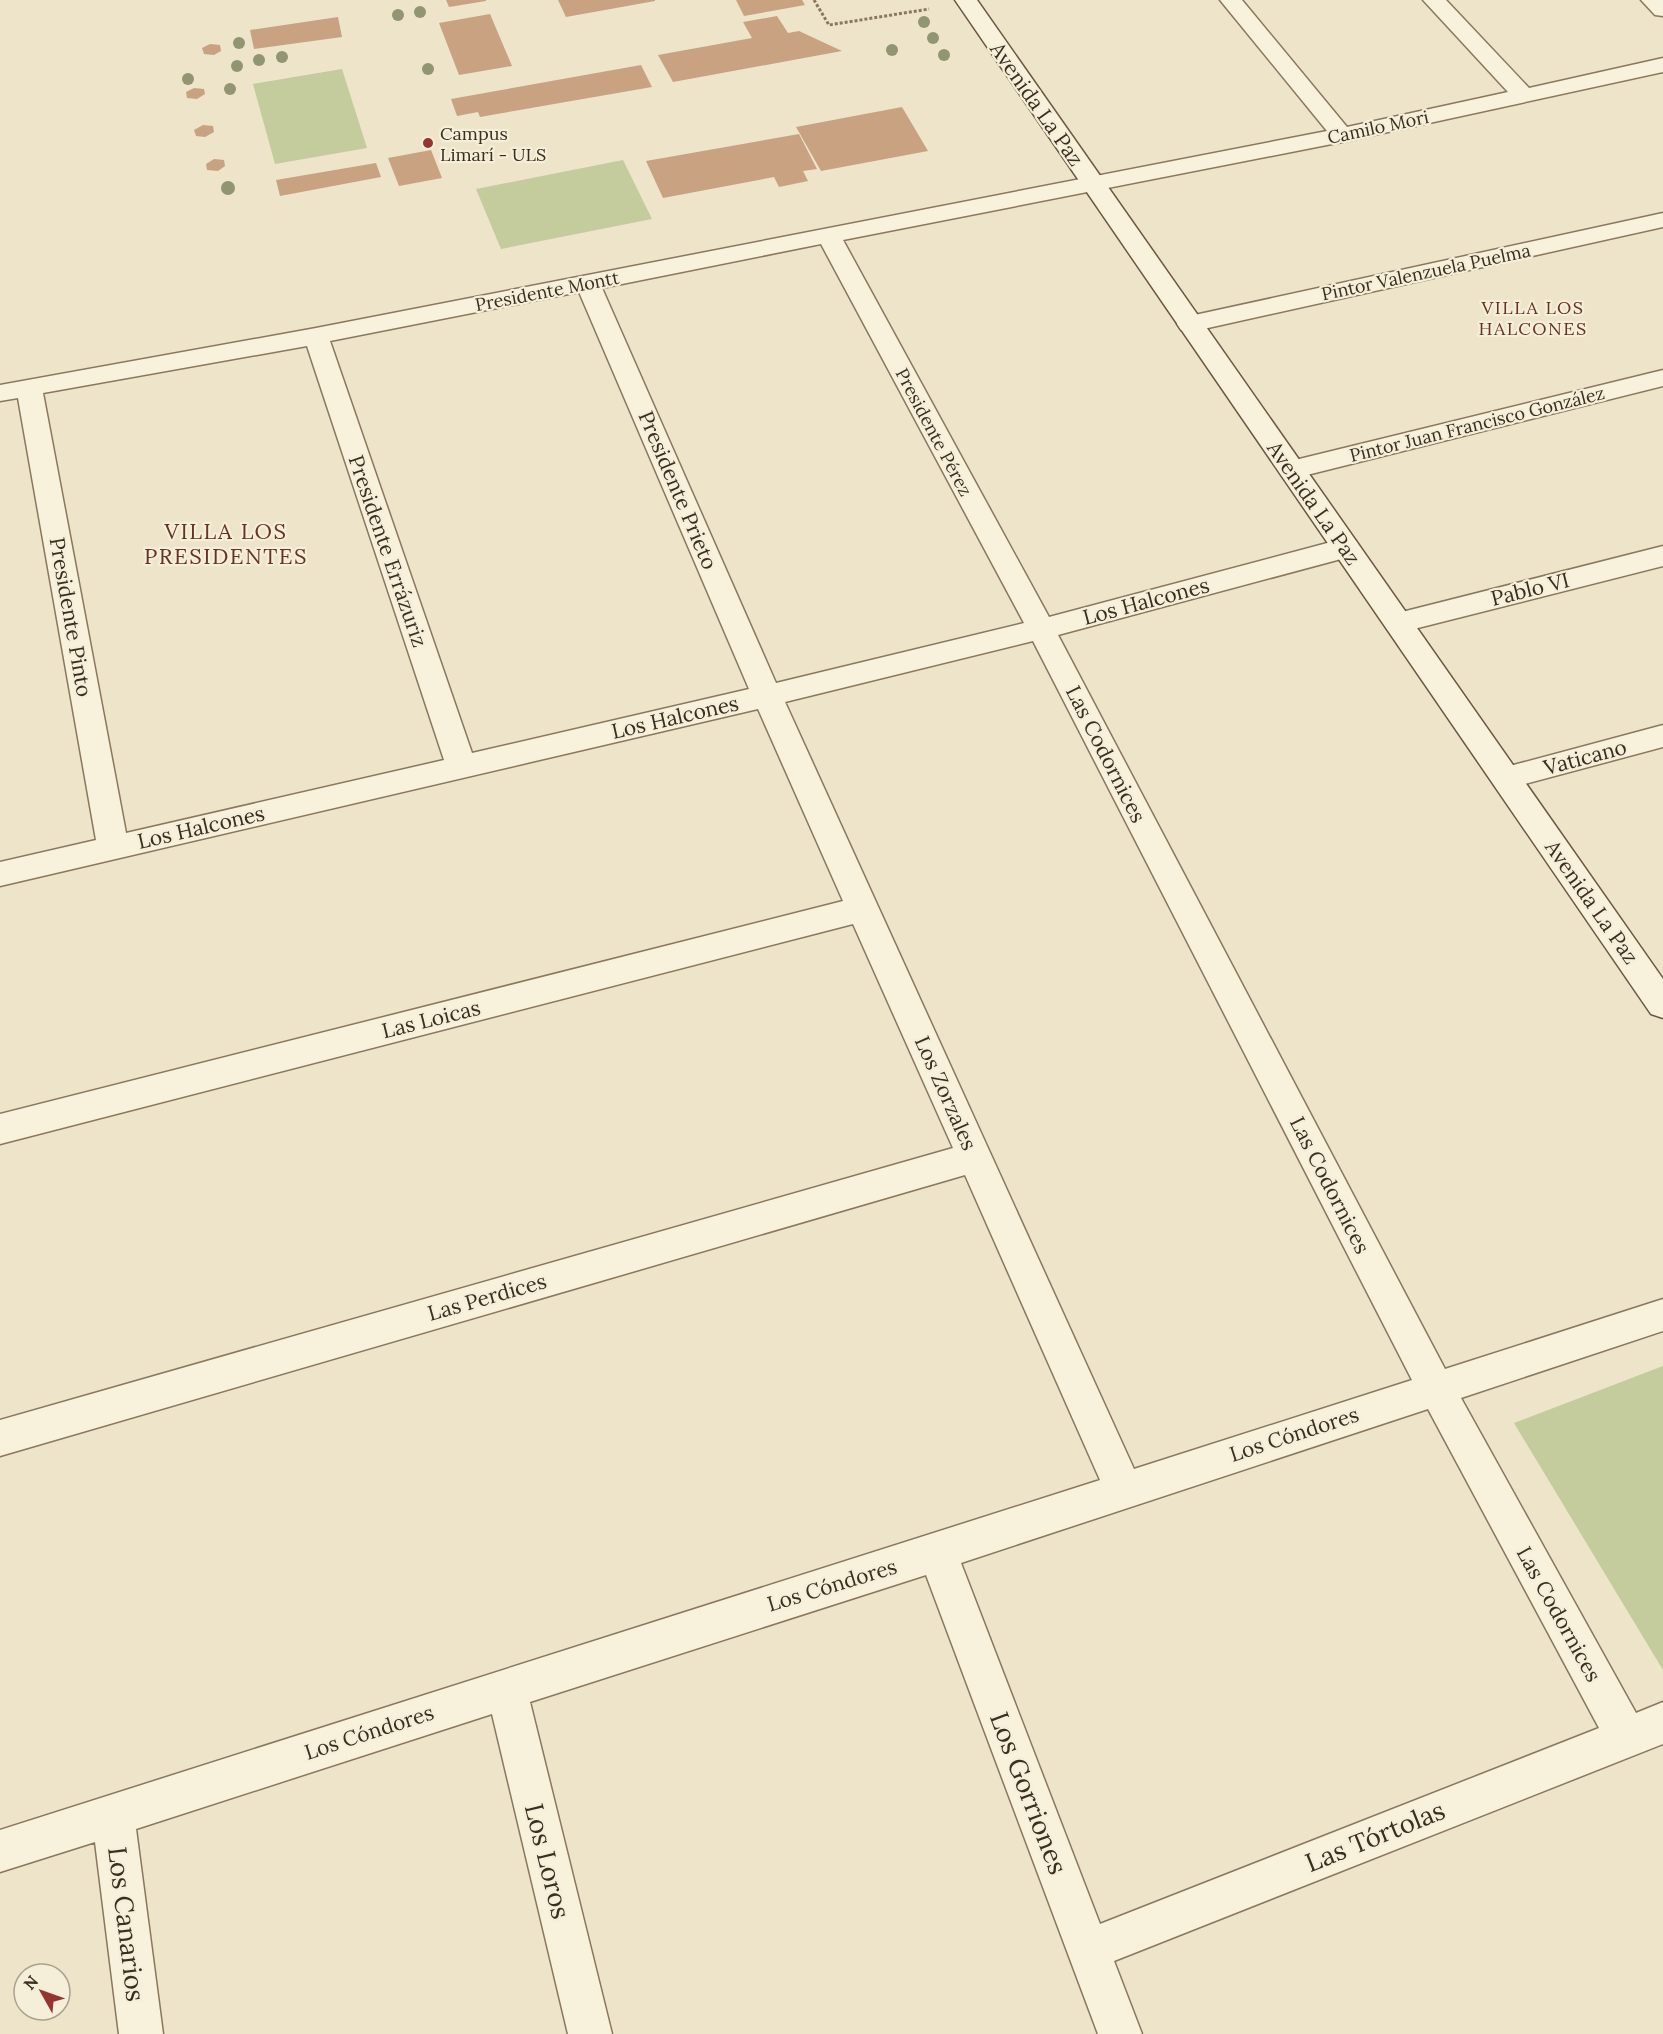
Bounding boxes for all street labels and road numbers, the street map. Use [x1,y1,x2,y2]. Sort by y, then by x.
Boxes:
street label: Avenida La Paz [984,36,1090,171]
street label: Camilo Mori [1325,105,1431,149]
street label: Pintor Valenzuela Puelma [1319,239,1533,305]
street label: Presidente Montt [473,266,621,316]
street label: Presidente Pérez [891,364,977,500]
street label: Pintor Juan Francisco González [1347,381,1607,467]
street label: Presidente Prieto [632,407,724,573]
street label: Avenida La Paz [1261,435,1367,570]
street label: Presidente Errázuriz [342,452,434,650]
street label: Presidente Pinto [44,535,98,699]
street label: Pablo VI [1488,566,1572,612]
street label: Los Halcones [1080,571,1212,631]
street label: Las Codornices [1060,681,1152,827]
street label: Los Halcones [609,689,741,745]
street label: Vaticano [1540,733,1630,781]
street label: Los Halcones [135,799,267,855]
street label: Avenida La Paz [1539,834,1645,969]
street label: Las Loicas [379,994,483,1044]
street label: Los Zorzales [909,1032,983,1154]
street label: Las Codornices [1284,1112,1376,1258]
street label: Las Perdices [425,1267,549,1327]
street label: Los Cóndores [1226,1400,1362,1468]
street label: Las Codornices [1511,1542,1607,1686]
street label: Los Cóndores [764,1552,900,1618]
street label: Los Cóndores [301,1698,437,1766]
street label: Los Gorriones [983,1707,1075,1879]
street label: Las Tórtolas [1300,1793,1450,1879]
street label: Los Loros [518,1800,578,1922]
street label: Los Canarios [101,1845,153,2003]

